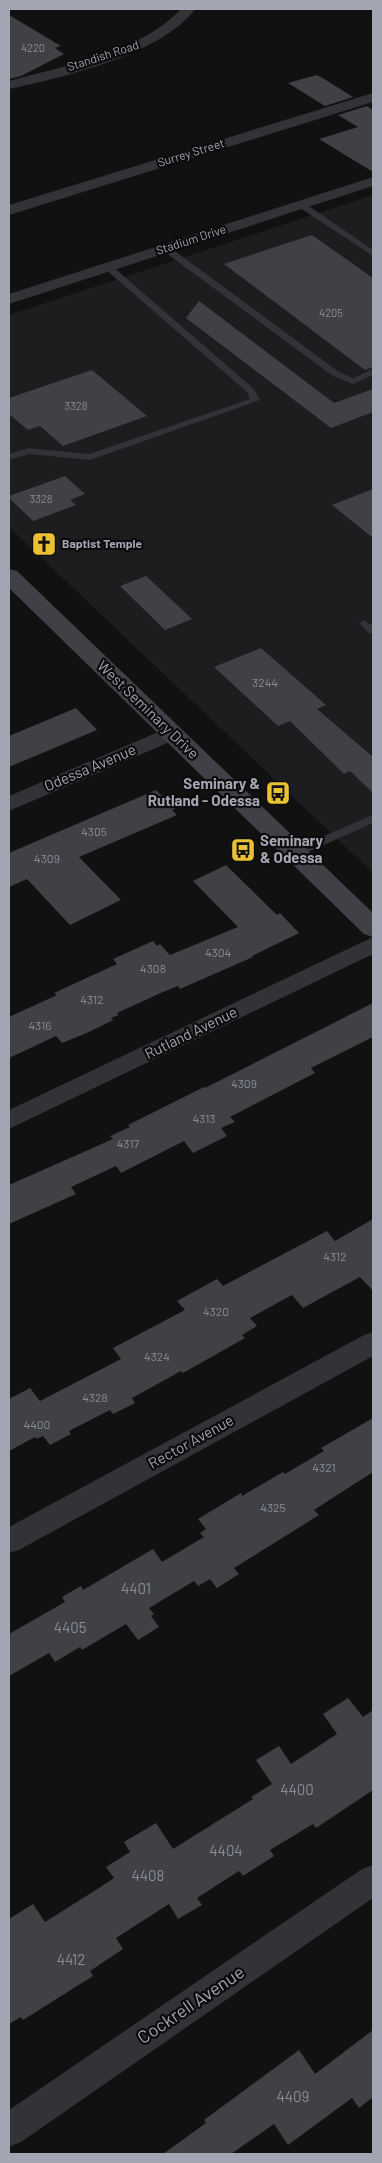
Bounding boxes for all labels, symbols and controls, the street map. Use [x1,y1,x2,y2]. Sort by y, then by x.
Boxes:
street label: Standish Road [65,37,140,73]
house number: 4220 [21,41,45,54]
street label: Surrey Street [156,135,226,169]
street label: Stadium Drive [154,221,227,257]
house number: 4205 [319,306,343,319]
house number: 3328 [65,399,88,412]
house number: 3328 [30,492,53,505]
church icon: Baptist Temple [31,531,57,557]
place label: Baptist Temple [62,536,142,550]
street label: West Seminary Drive [94,656,203,762]
house number: 3244 [252,675,278,689]
street label: Odessa Avenue [41,740,138,794]
place label: Seminary & Rutland - Odessa [148,774,260,809]
bus stop icon: Seminary & Rutland - Odessa [265,780,291,806]
house number: 4305 [81,824,107,838]
place label: Seminary & Odessa [260,831,324,866]
bus stop icon: Seminary & Odessa [230,837,256,863]
house number: 4309 [34,851,60,865]
house number: 4304 [205,945,231,959]
house number: 4308 [140,961,166,975]
house number: 4312 [80,992,104,1006]
street label: Rutland Avenue [141,1002,240,1062]
house number: 4316 [28,1018,52,1032]
house number: 4309 [231,1076,257,1090]
house number: 4313 [192,1111,216,1125]
house number: 4317 [117,1136,140,1150]
house number: 4312 [323,1249,347,1263]
house number: 4320 [203,1304,229,1318]
house number: 4324 [144,1349,170,1363]
house number: 4328 [82,1390,108,1404]
street label: Rector Avenue [145,1410,236,1472]
house number: 4400 [24,1417,50,1431]
house number: 4321 [312,1460,336,1474]
house number: 4325 [260,1500,286,1514]
house number: 4401 [121,1579,151,1597]
house number: 4405 [54,1618,86,1636]
house number: 4400 [280,1780,314,1798]
house number: 4404 [209,1841,243,1859]
house number: 4408 [132,1866,164,1884]
house number: 4412 [57,1950,85,1968]
street label: Cockrell Avenue [133,1960,248,2048]
house number: 4409 [277,2087,309,2105]

